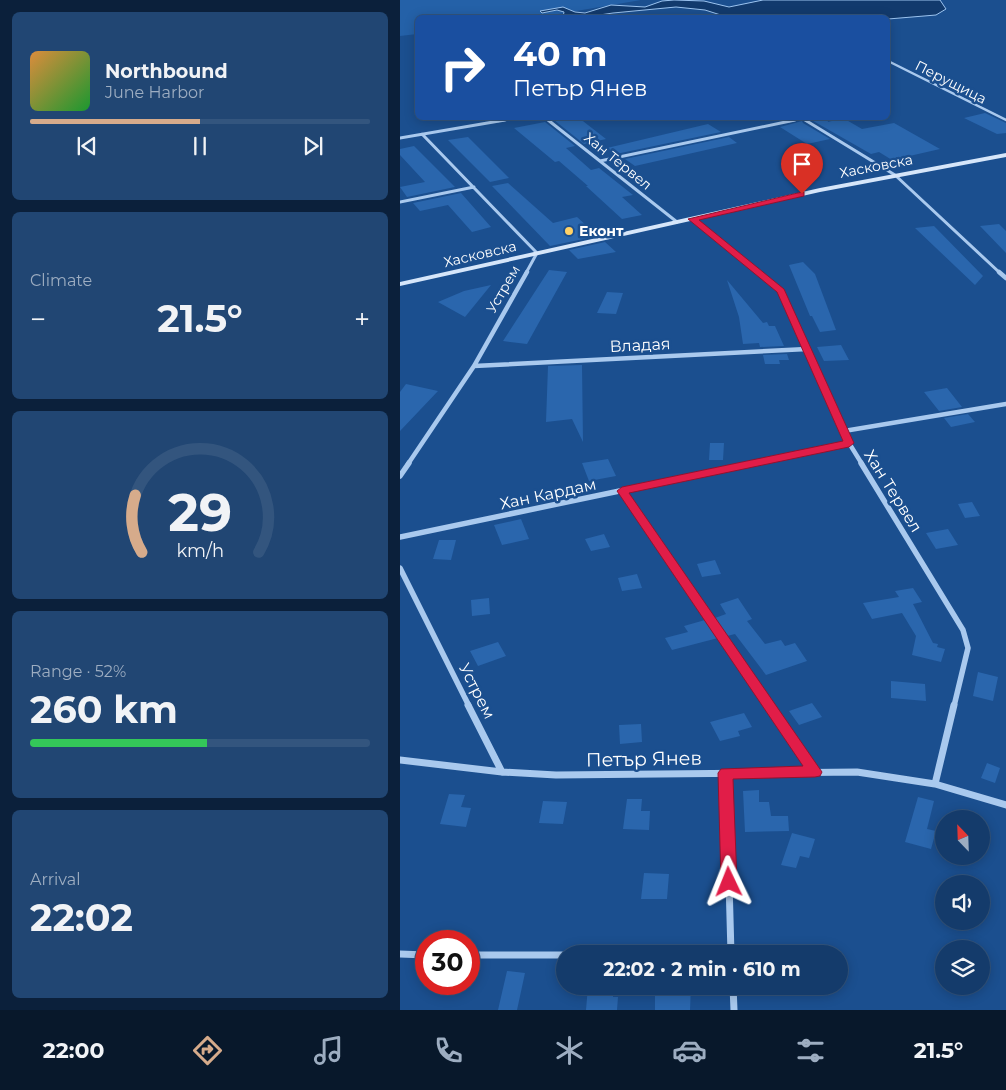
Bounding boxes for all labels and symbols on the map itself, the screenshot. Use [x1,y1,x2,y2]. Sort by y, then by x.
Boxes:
street label: Перущица [912,56,990,108]
street label: Хан Тервел [581,128,655,194]
pin [781,143,823,194]
street label: Хасковска [838,150,914,182]
place label: Еконт [579,222,624,240]
marker: Еконт [563,225,575,237]
street label: Хасковска [442,237,518,271]
street label: Устрем [482,262,524,316]
street label: Владая [609,334,671,356]
street label: Хан Тервел [860,446,926,536]
street label: Хан Кардам [498,475,598,513]
street label: Устрем [455,660,499,722]
street label: Петър Янев [586,746,702,772]
north arrow [935,810,990,865]
position arrow [702,855,754,907]
speed limit sign: 30 [415,930,480,995]

